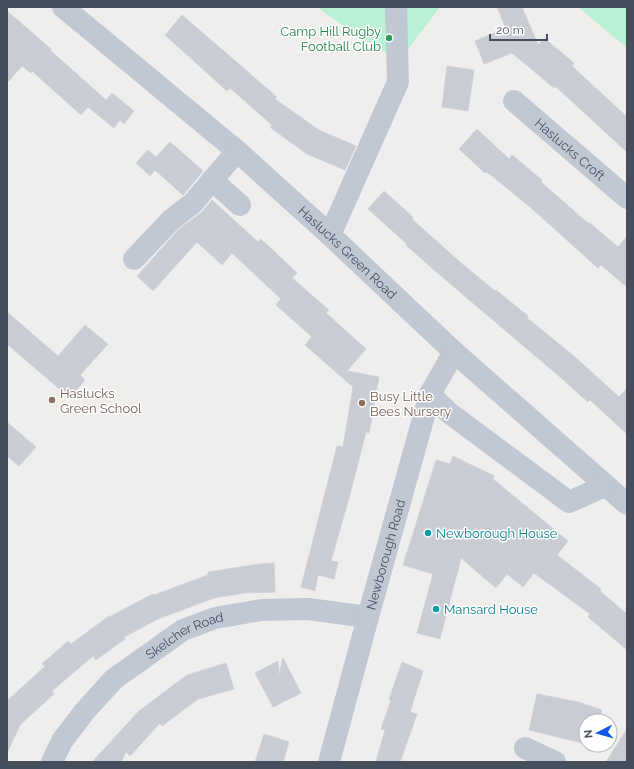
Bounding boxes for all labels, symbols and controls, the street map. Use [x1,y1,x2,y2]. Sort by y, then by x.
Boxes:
scale bar [490,16,547,42]
text: 20 m [496,23,524,37]
place label: Camp Hill Rugby Football Club [280,24,381,54]
marker: Camp Hill Rugby Football Club [384,33,394,43]
street label: Haslucks Croft [532,115,609,184]
street label: Haslucks Green Road [296,203,400,302]
place label: Haslucks Green School [60,386,142,416]
place label: Busy Little Bees Nursery [370,389,451,419]
marker: Haslucks Green School [47,395,57,405]
marker: Busy Little Bees Nursery [357,398,367,408]
street label: Newborough Road [363,498,408,611]
place label: Newborough House [436,526,558,541]
marker: Newborough House [423,528,433,538]
place label: Mansard House [444,602,538,617]
marker: Mansard House [431,604,441,614]
street label: Skelcher Road [143,609,225,662]
north arrow [578,713,618,753]
text: N [582,729,595,739]

